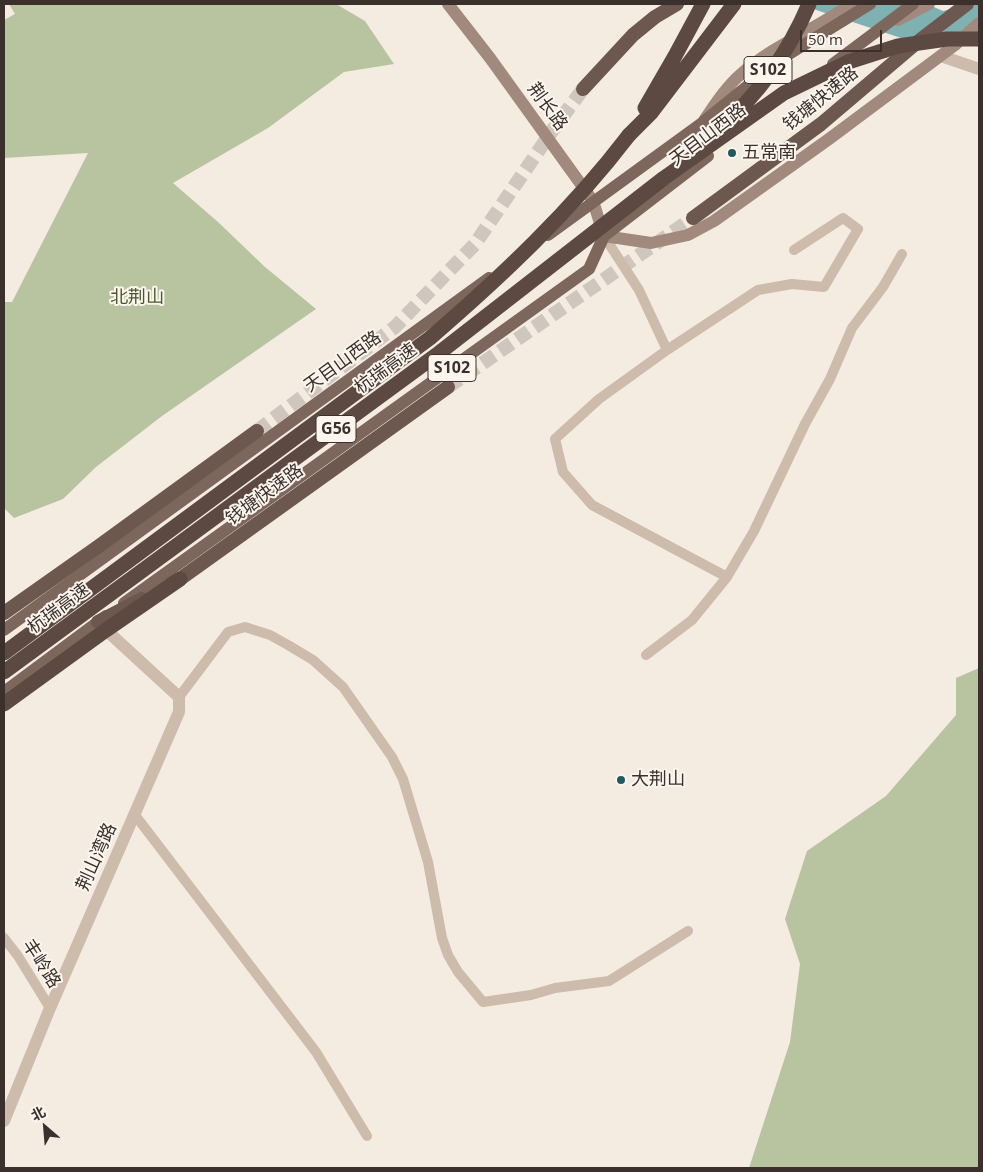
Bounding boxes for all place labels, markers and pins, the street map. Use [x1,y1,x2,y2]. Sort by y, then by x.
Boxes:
place label: 五常南 [742,142,796,164]
marker: 五常南 [726,147,738,159]
place label: 大荆山 [631,769,685,791]
marker: 大荆山 [615,774,627,786]

